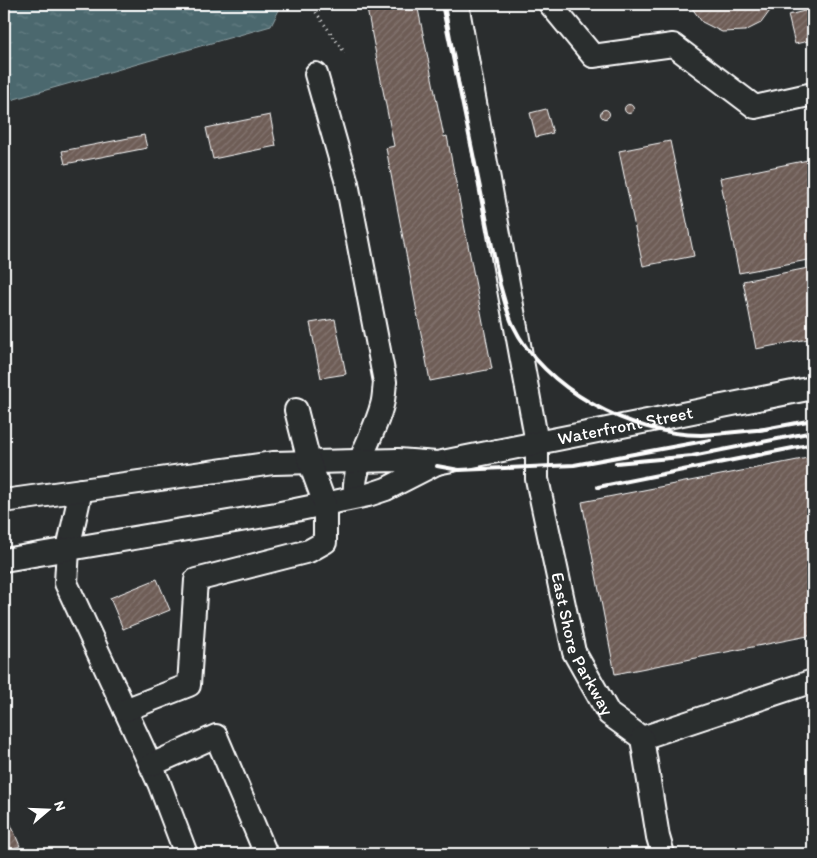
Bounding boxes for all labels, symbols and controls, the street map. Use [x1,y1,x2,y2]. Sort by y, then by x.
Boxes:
street label: Waterfront Street [556,401,695,450]
street label: East Shore Parkway [546,570,619,720]
north arrow [22,786,72,836]
text: N [50,799,69,813]

